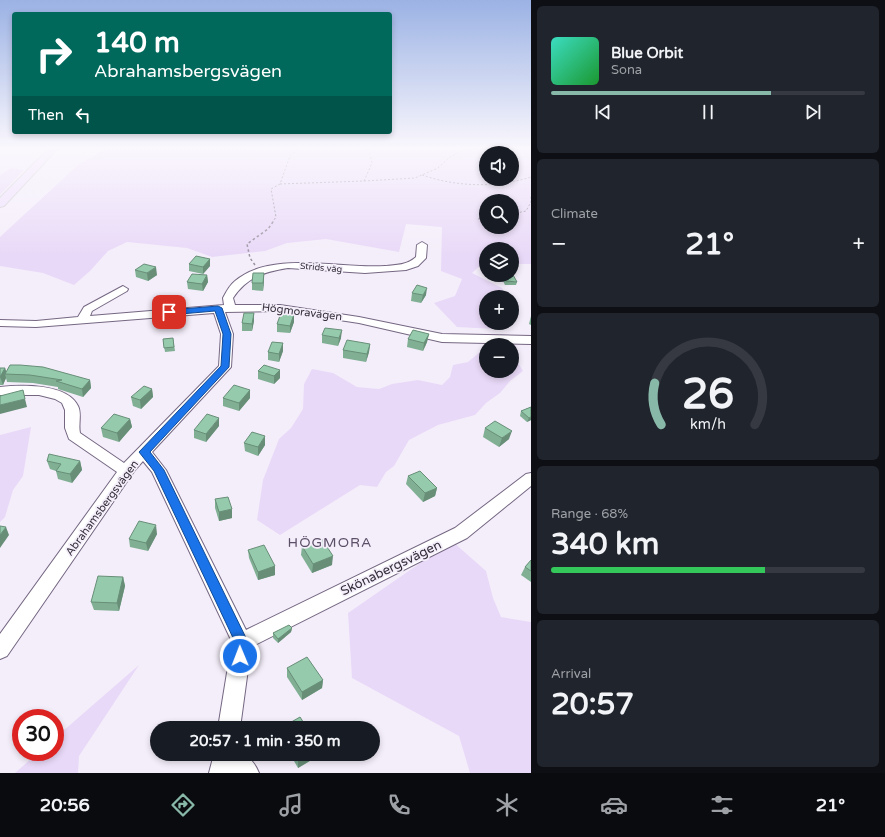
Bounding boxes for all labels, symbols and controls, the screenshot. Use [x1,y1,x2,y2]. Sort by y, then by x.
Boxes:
text: 140 m [94,26,180,60]
icon: right [28,28,80,80]
text: Blue Orbit [611,44,683,62]
text: Abrahamsbergsvägen [94,60,282,82]
text: Sona [611,62,642,78]
icon: previous [592,101,614,123]
icon: pause [697,101,719,123]
icon: next [802,101,824,123]
icon: left [72,104,94,126]
text: Then [28,106,64,124]
map controls [479,146,519,378]
button: sound [479,146,519,186]
button: search [479,194,519,234]
text: Climate [551,206,598,222]
text: 21° [685,226,734,263]
text: − [551,231,567,257]
text: + [853,231,865,257]
button: layers [479,242,519,282]
street label: Strids väg [299,261,343,275]
button: + [479,290,519,330]
pin [152,295,186,329]
icon: arrive [158,301,180,323]
street label: Högmoravägen [261,301,343,323]
button: − [479,338,519,378]
text: 26 [682,369,734,419]
text: km/h [690,415,726,432]
street label: Abrahamsbergsvägen [63,458,141,558]
text: Range · 68% [551,506,628,522]
text: 340 km [551,526,659,563]
district label: HÖGMORA [288,534,372,551]
street label: Skönabergsvägen [338,537,444,599]
position arrow [219,635,261,677]
text: Arrival [551,666,591,682]
text: 20:57 [551,686,634,723]
speed limit sign: 30 [12,709,64,761]
text: 20:57 · 1 min · 350 m [190,732,340,750]
icon: directions [169,791,197,819]
icon: music [277,791,305,819]
icon: phone [385,791,413,819]
icon: climate [493,791,521,819]
icon: car [600,791,628,819]
icon: filters [708,791,736,819]
text: 20:56 [40,794,90,816]
text: 21° [816,794,845,816]

